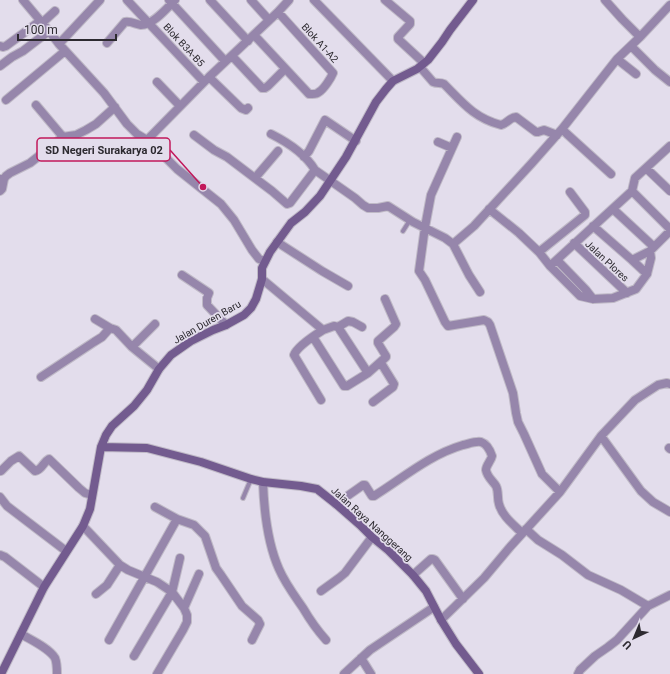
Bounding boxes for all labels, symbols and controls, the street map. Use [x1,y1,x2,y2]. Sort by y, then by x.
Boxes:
scale bar [18,16,116,42]
street label: Blok B3A-B5 [161,21,207,69]
street label: Blok A1-A2 [300,21,341,65]
text: 100 m [24,23,58,37]
callout: SD Negeri Surakarya 02 [37,138,170,161]
text: SD Negeri Surakarya 02 [45,144,163,157]
street label: Jalan Plores [583,238,631,284]
street label: Jalan Duren Baru [171,298,243,346]
street label: Jalan Raya Nanggerang [329,485,415,563]
north arrow [614,618,654,658]
text: U [620,638,635,652]

